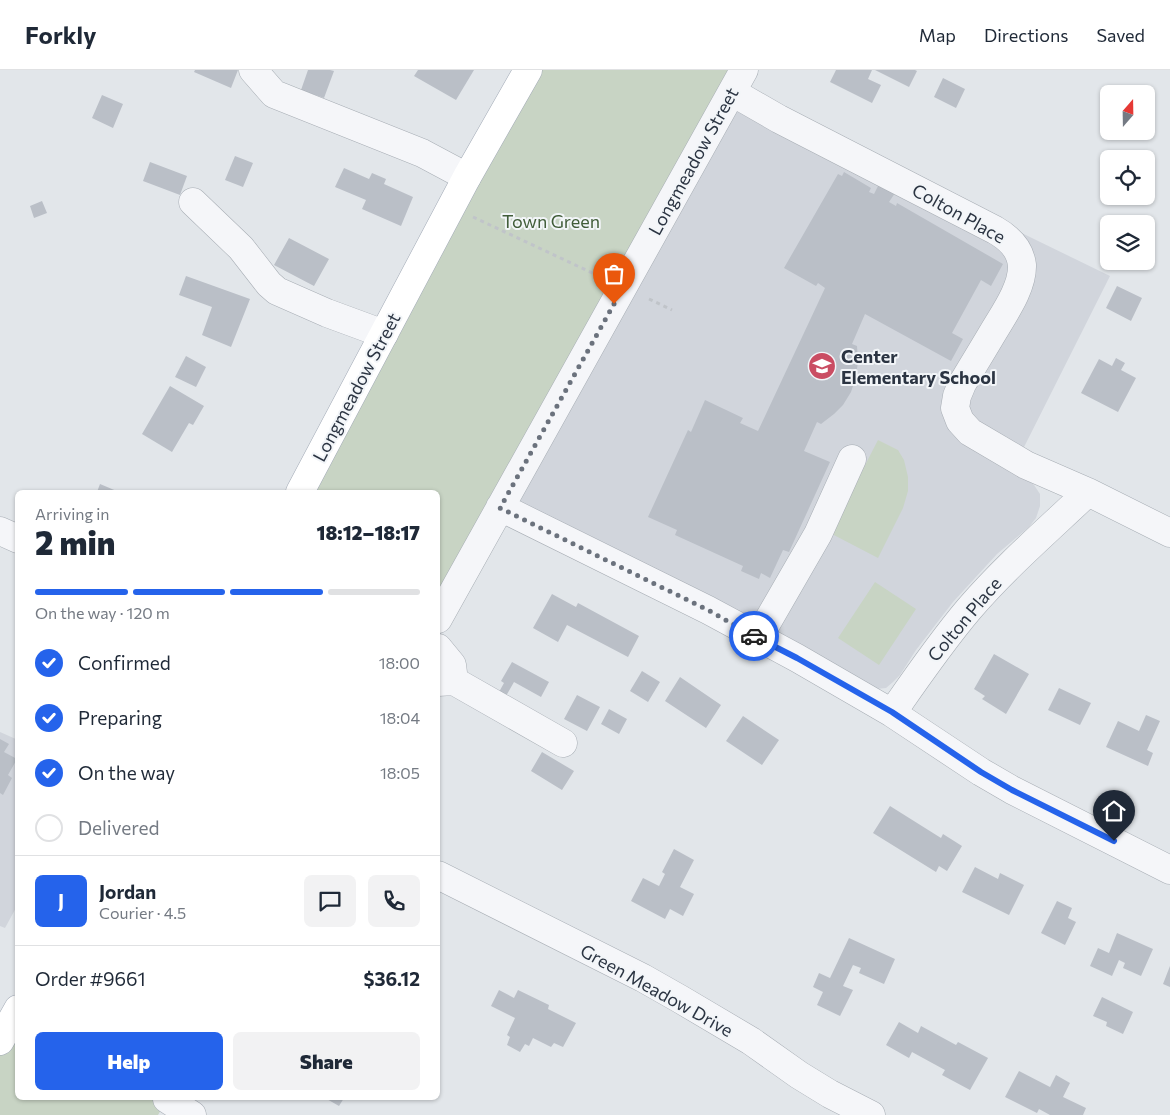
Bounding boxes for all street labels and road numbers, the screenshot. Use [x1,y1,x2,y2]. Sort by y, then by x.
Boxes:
street label: Longmeadow Street [643,83,743,239]
street label: Colton Place [909,178,1009,248]
street label: Longmeadow Street [307,309,405,465]
street label: Colton Place [922,572,1006,666]
street label: Green Meadow Drive [577,939,737,1041]

